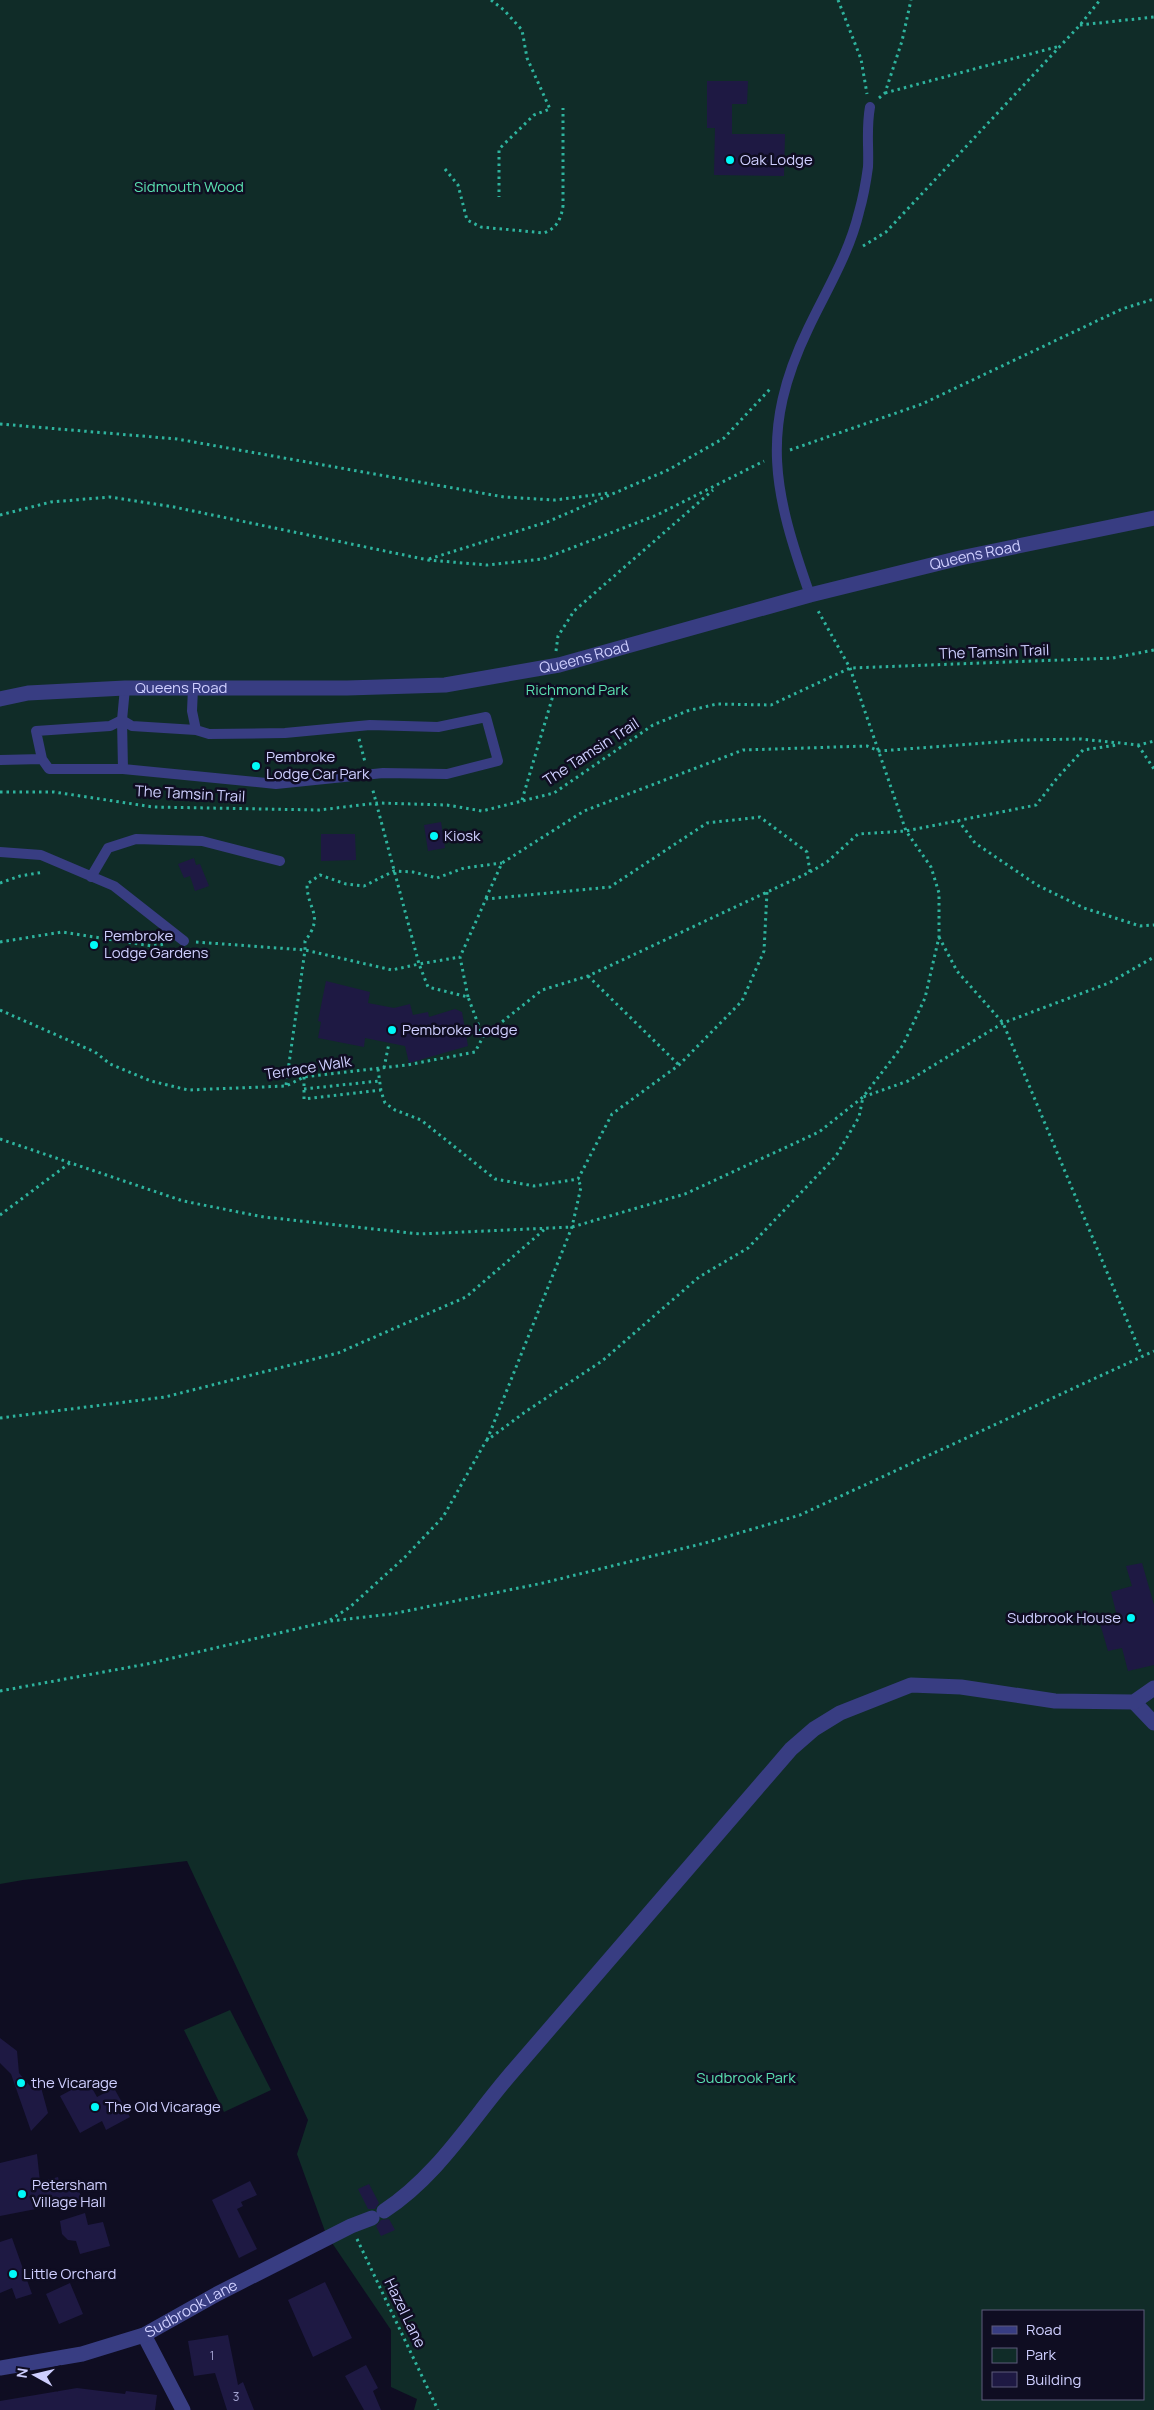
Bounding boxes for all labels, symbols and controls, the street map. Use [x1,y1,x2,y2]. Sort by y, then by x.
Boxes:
place label: Oak Lodge [740,149,813,170]
marker: Oak Lodge [724,154,736,166]
park label: Sidmouth Wood [134,176,244,197]
street label: Queens Road [927,535,1022,575]
street label: Queens Road [538,635,632,678]
street label: The Tamsin Trail [938,639,1050,664]
street label: Queens Road [135,677,227,698]
park label: Richmond Park [526,679,629,700]
street label: The Tamsin Trail [539,713,643,790]
place label: Pembroke Lodge Car Park [266,746,370,784]
marker: Pembroke Lodge Car Park [250,760,262,772]
street label: The Tamsin Trail [134,780,246,807]
place label: Kiosk [444,825,481,846]
marker: Kiosk [428,830,440,842]
place label: Pembroke Lodge Gardens [104,925,209,963]
marker: Pembroke Lodge Gardens [88,939,100,951]
place label: Pembroke Lodge [402,1019,518,1040]
marker: Pembroke Lodge [386,1024,398,1036]
street label: Terrace Walk [263,1050,353,1085]
place label: Sudbrook House [1007,1607,1121,1628]
marker: Sudbrook House [1125,1612,1137,1624]
park label: Sudbrook Park [696,2067,796,2088]
place label: the Vicarage [31,2072,118,2093]
marker: the Vicarage [15,2077,27,2089]
place label: The Old Vicarage [105,2096,221,2117]
marker: The Old Vicarage [89,2101,101,2113]
place label: Petersham Village Hall [32,2174,107,2212]
marker: Petersham Village Hall [16,2188,28,2200]
place label: Little Orchard [23,2263,116,2284]
marker: Little Orchard [7,2268,19,2280]
street label: Sudbrook Lane [141,2274,241,2343]
street label: Hazel Lane [380,2275,431,2351]
legend [982,2310,1144,2400]
text: Road [1026,2319,1062,2340]
text: Park [1026,2344,1056,2365]
house number: 1 [210,2347,214,2364]
north arrow [10,2350,60,2400]
text: N [12,2367,32,2379]
text: Building [1026,2369,1081,2390]
house number: 3 [233,2388,239,2405]

